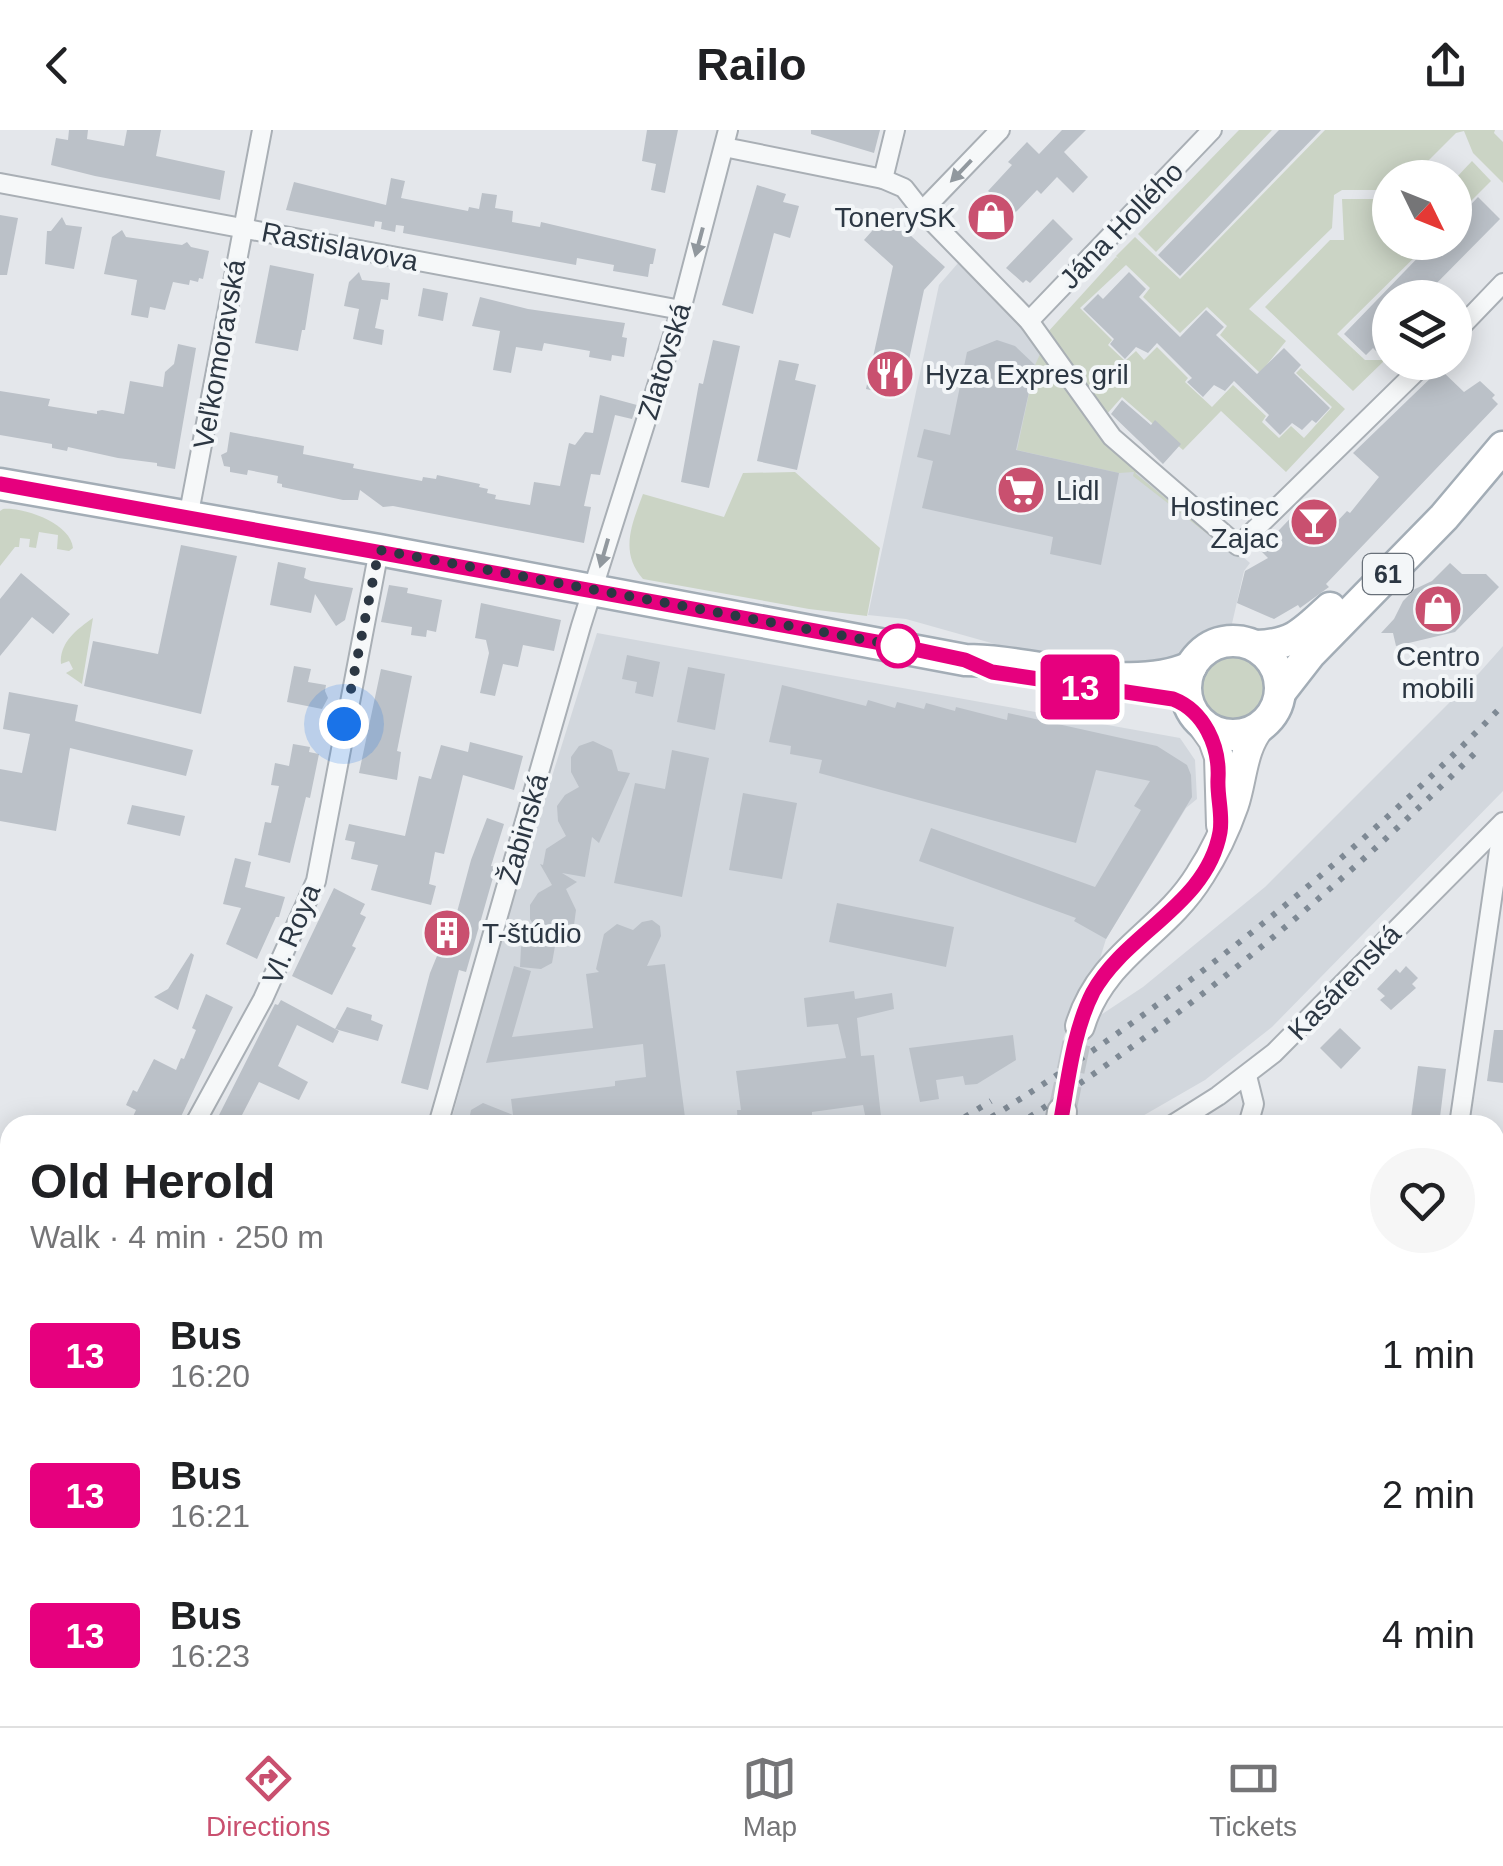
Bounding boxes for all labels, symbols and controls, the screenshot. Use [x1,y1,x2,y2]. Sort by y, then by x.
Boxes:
icon: back [30,38,85,93]
icon: share [1418,38,1473,93]
text: Railo [696,39,807,90]
street label: Jána Hollého [1053,156,1189,295]
one-way arrow [950,158,973,182]
north arrow [1372,160,1472,260]
map controls [1372,160,1472,380]
shop icon: TonerySK [965,191,1017,243]
place label: TonerySK [835,202,956,233]
street label: Rastislavova [259,216,421,277]
one-way arrow [690,227,706,258]
street label: Veľkomoravská [188,257,251,451]
button: layers [1372,280,1472,380]
street label: Zlatovská [632,299,697,423]
restaurant icon: Hyza Expres gril [864,348,916,400]
place label: Hyza Expres gril [925,359,1129,390]
supermarket icon: Lidl [995,464,1047,516]
place label: Lidl [1056,475,1100,506]
place label: Hostinec Zajac [1170,491,1279,554]
bar icon: Hostinec Zajac [1288,496,1340,548]
one-way arrow [596,538,611,568]
road number: 61 [1363,554,1413,594]
shop icon: Centro mobili [1412,583,1464,635]
unlabelled marker [877,625,919,667]
place label: Centro mobili [1396,641,1480,704]
line badge: 13 [1035,654,1125,720]
text: 13 [1061,668,1099,707]
your location [319,699,369,749]
street label: Žabinská [493,770,554,888]
street label: Vl. Roya [257,879,327,989]
building icon: T-štúdio [421,907,473,959]
place label: T-štúdio [482,918,582,949]
street label: Kasárenská [1282,918,1407,1046]
button: heart [1370,1148,1475,1253]
text: Old Herold [30,1155,275,1208]
text: Walk · 4 min · 250 m [30,1219,324,1255]
text: Bus [170,1315,242,1357]
text: 1 min [1382,1334,1475,1376]
text: 13 [66,1336,104,1375]
text: 16:20 [170,1358,250,1394]
text: Bus [170,1455,242,1497]
text: 2 min [1382,1474,1475,1516]
text: 13 [66,1476,104,1515]
text: 16:21 [170,1498,250,1534]
text: Bus [170,1595,242,1637]
text: 4 min [1382,1614,1475,1656]
text: 13 [66,1616,104,1655]
text: 16:23 [170,1638,250,1674]
tab: Directions [206,1751,330,1843]
tab: Map [742,1751,797,1843]
tab: Tickets [1209,1751,1297,1843]

